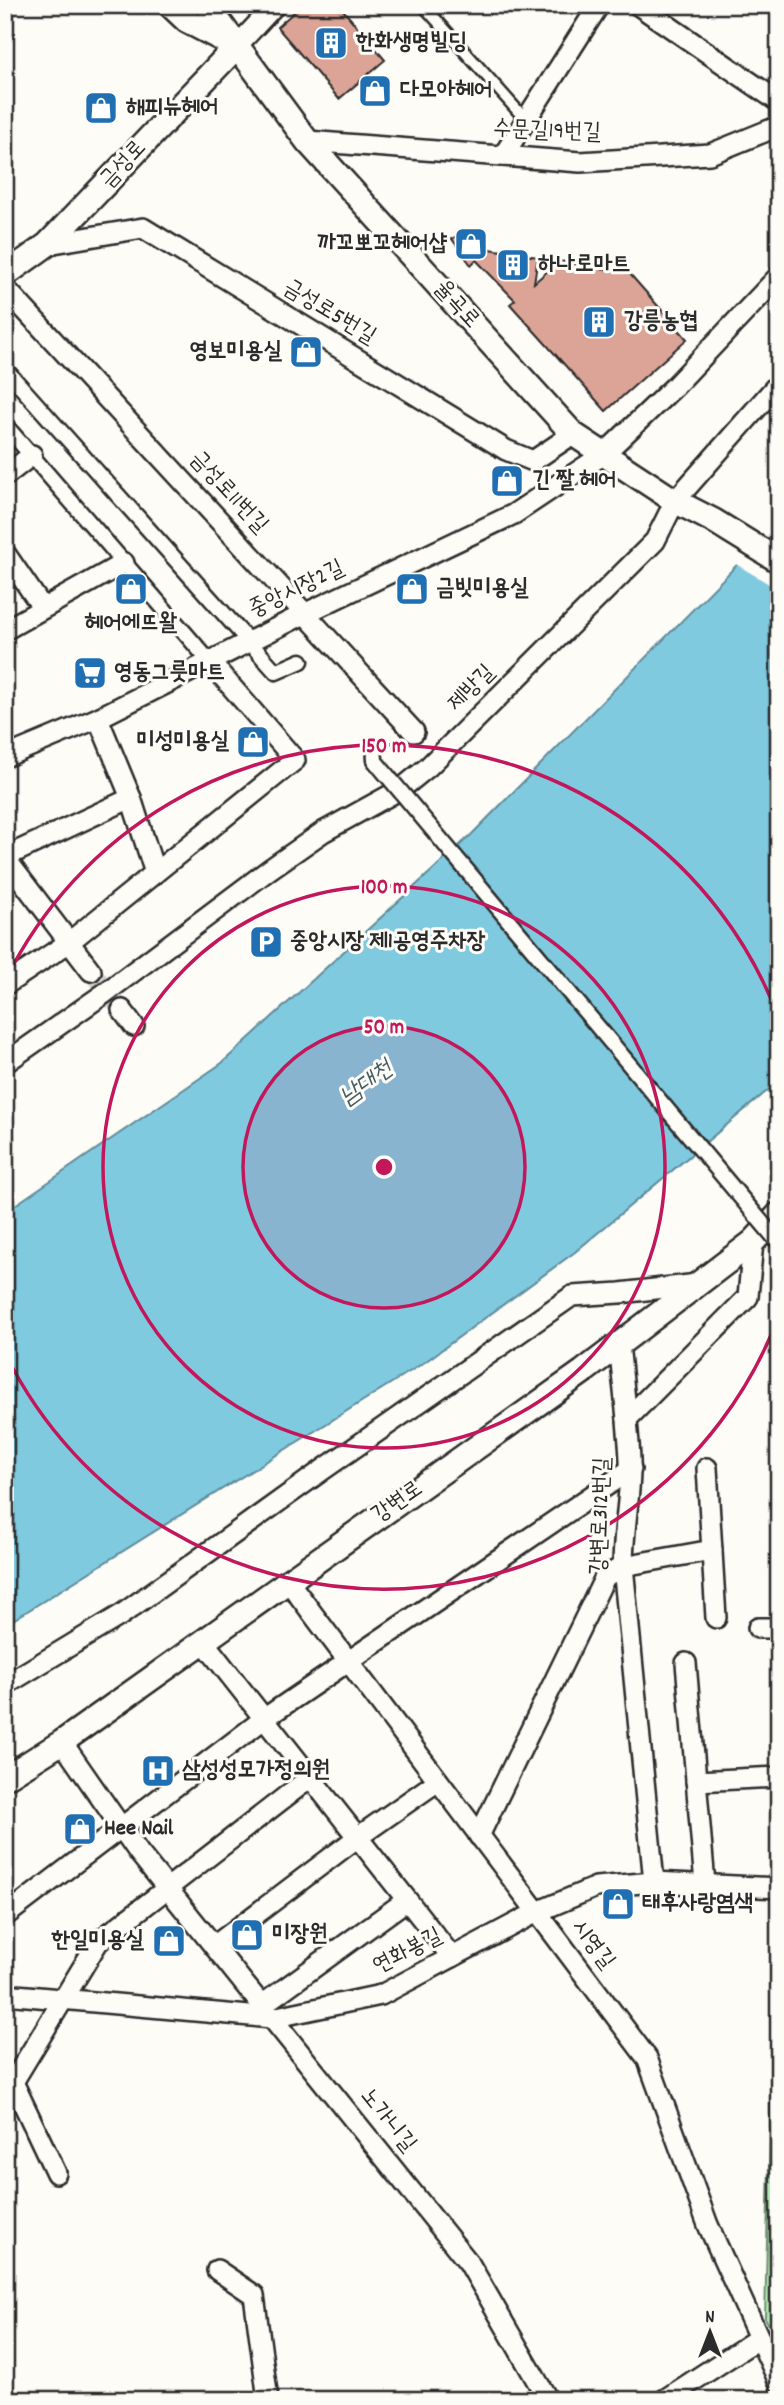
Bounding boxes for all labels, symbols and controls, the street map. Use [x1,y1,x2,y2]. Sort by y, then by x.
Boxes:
building icon: 한화생명빌딩 [312,24,350,62]
place label: 한화생명빌딩 [355,27,467,60]
shop icon: 다모아헤어 [356,72,394,110]
place label: 다모아헤어 [400,75,493,108]
shop icon: 해피뉴헤어 [82,89,120,127]
place label: 해피뉴헤어 [126,92,219,125]
street label: 수문길19번길 [492,114,602,150]
street label: 금성로 [93,133,155,197]
shop icon: 까꼬뽀꼬헤어샵 [452,225,490,263]
place label: 까꼬뽀꼬헤어샵 [317,228,447,261]
building icon: 하나로마트 [494,246,532,284]
place label: 하나로마트 [538,249,631,282]
street label: 금성로5번길 [276,272,382,354]
street label: 율곡로 [425,273,487,337]
building icon: 강릉농협 [580,303,618,341]
place label: 강릉농협 [624,306,698,339]
shop icon: 영보미용실 [287,333,325,371]
place label: 영보미용실 [189,336,282,369]
street label: 금성로11번길 [181,444,275,542]
shop icon: 긴 짤 헤어 [488,462,526,500]
place label: 긴 짤 헤어 [532,465,617,498]
street label: 중앙시장2길 [244,553,350,627]
shop icon: 헤어에뜨왈 [112,570,150,608]
shop icon: 금빗미용실 [393,570,431,608]
place label: 금빗미용실 [436,573,529,606]
place label: 헤어에뜨왈 [85,608,178,641]
supermarket icon: 영동그릇마트 [71,654,109,692]
place label: 영동그릇마트 [114,657,225,690]
street label: 제방길 [441,658,503,720]
shop icon: 미성미용실 [234,723,272,761]
place label: 미성미용실 [136,726,229,759]
text: 150 m [361,733,407,763]
text: 100 m [361,874,407,904]
parking icon: 중앙시장 제1공영주차장 [247,923,285,961]
place label: 중앙시장 제1공영주차장 [290,926,486,959]
text: 50 m [364,1014,404,1044]
water label: 남대천 [334,1052,403,1115]
centre of rings [372,1155,396,1179]
street label: 강변로312번길 [583,1457,621,1575]
street label: 강변로 [366,1474,430,1532]
hospital icon: 삼성성모가정의원 [139,1752,177,1790]
place label: 삼성성모가정의원 [182,1755,330,1788]
shop icon: Hee Nail [61,1810,99,1848]
place label: Hee Nail [104,1813,174,1846]
shop icon: 태후사랑염색 [599,1885,637,1923]
place label: 태후사랑염색 [642,1888,753,1921]
street label: 시영길 [562,1913,622,1977]
shop icon: 미장원 [228,1916,266,1954]
place label: 미장원 [272,1919,328,1952]
street label: 연화봉길 [368,1920,448,1984]
shop icon: 한일미용실 [150,1922,188,1960]
place label: 한일미용실 [50,1925,144,1958]
street label: 노가니길 [351,2082,423,2160]
north arrow [676,2296,746,2366]
text: N [705,2305,715,2332]

